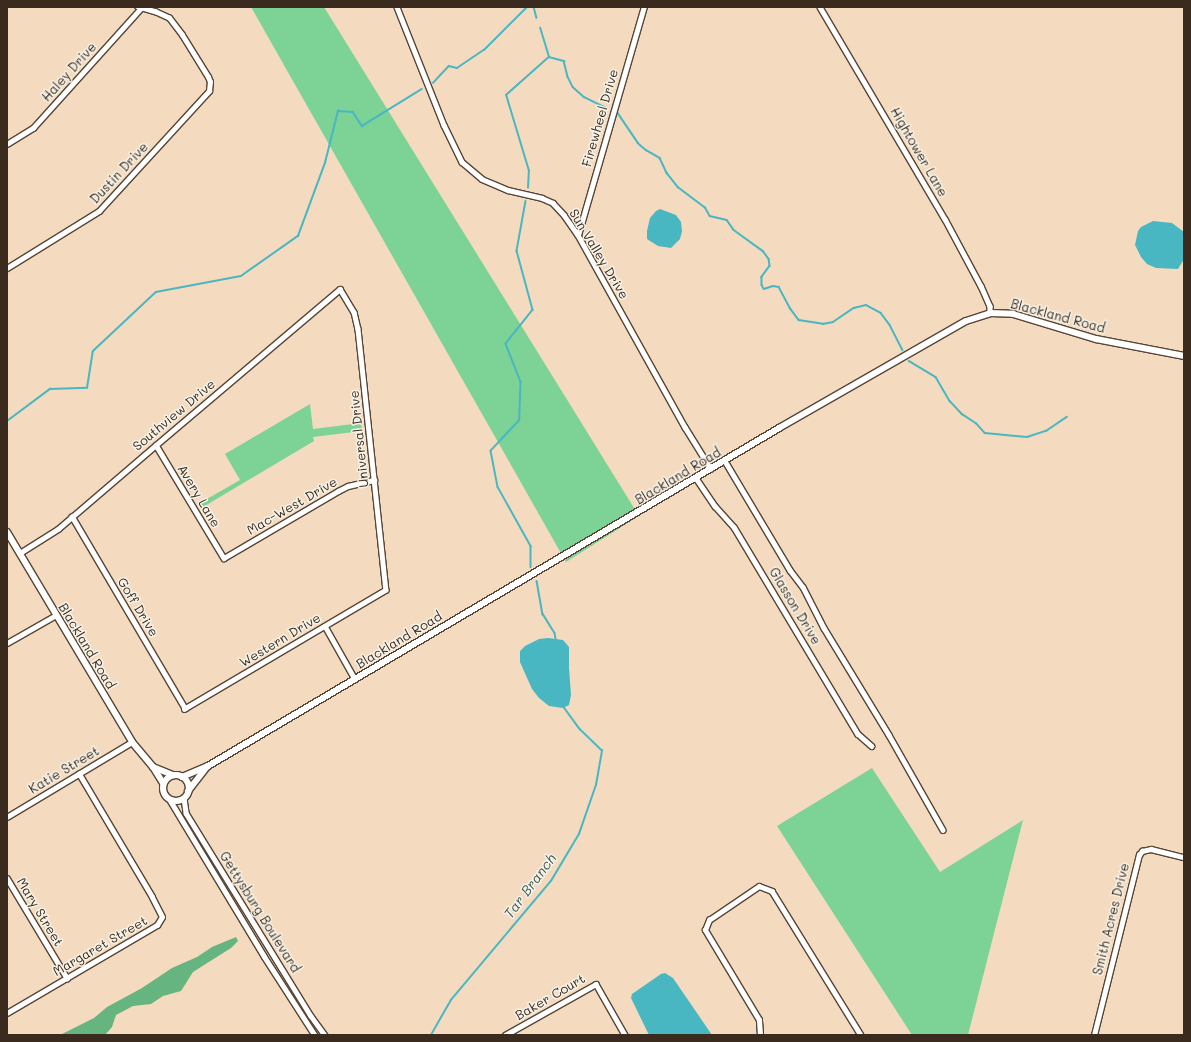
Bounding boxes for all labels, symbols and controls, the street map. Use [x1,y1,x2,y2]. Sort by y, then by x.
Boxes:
street label: Haley Drive [38,39,100,105]
street label: Firewheel Drive [579,67,621,169]
street label: Hightower Lane [887,105,951,199]
street label: Dustin Drive [87,139,151,207]
street label: Sun Valley Drive [566,206,632,302]
street label: Blackland Road [1009,296,1107,336]
street label: Southview Drive [130,376,218,454]
street label: Universal Drive [346,390,372,488]
street label: Blackland Road [632,444,724,508]
street label: Avery Lane [174,462,224,530]
street label: Mac-West Drive [244,474,340,538]
street label: Glasson Drive [766,565,824,647]
street label: Goff Drive [114,575,162,639]
street label: Blackland Road [55,600,119,692]
street label: Blackland Road [353,608,445,672]
street label: Western Drive [237,610,323,670]
street label: Katie Street [26,743,102,797]
street label: Gettysburg Boulevard [216,849,304,975]
water label: Tar Branch [500,850,560,922]
street label: Smith Acres Drive [1090,861,1132,977]
street label: Mary Street [13,875,67,949]
street label: Margaret Street [50,913,150,979]
street label: Baker Court [512,971,588,1023]

